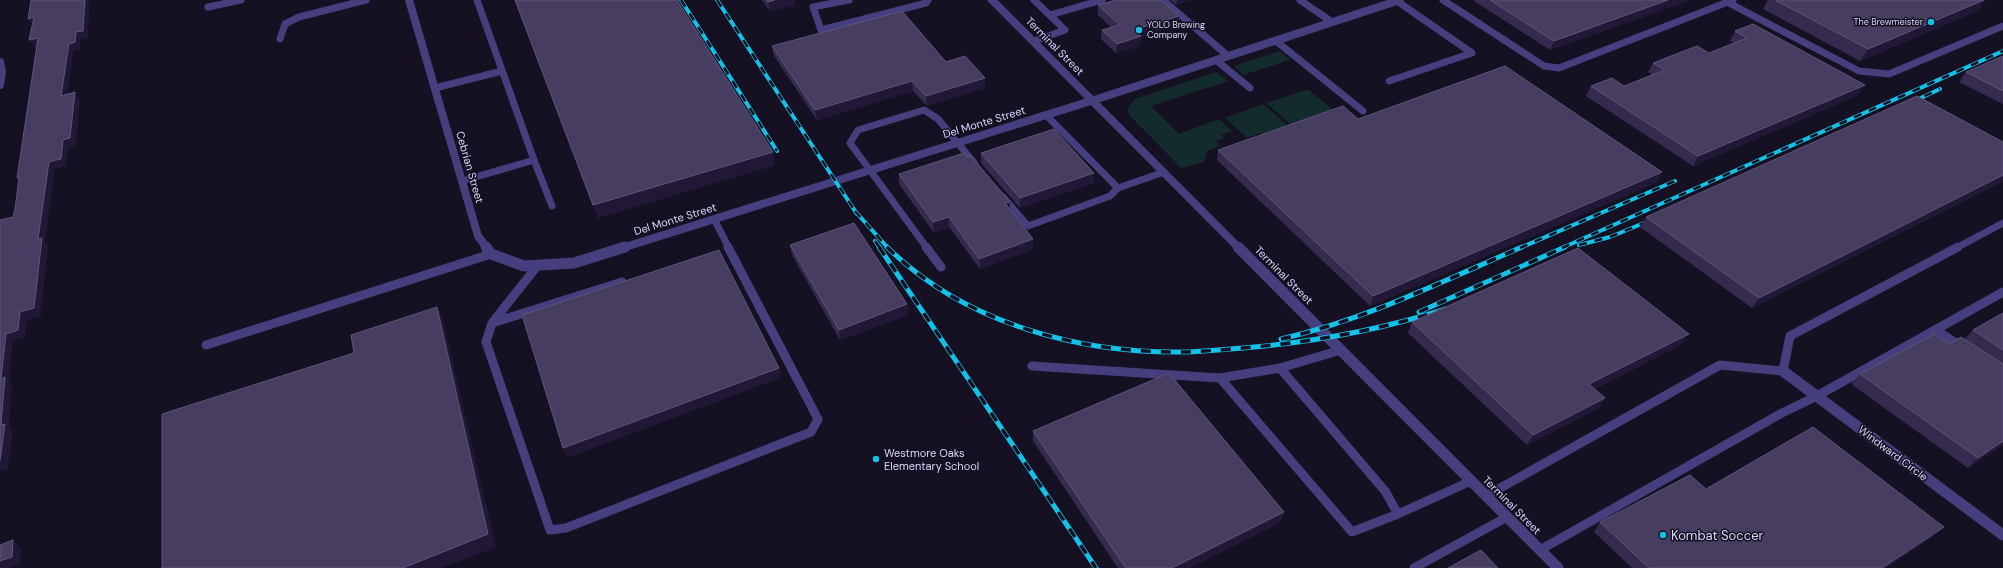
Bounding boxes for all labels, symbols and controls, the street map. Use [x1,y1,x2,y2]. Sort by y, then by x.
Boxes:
street label: Terminal Street [1023,14,1087,78]
place label: The Brewmeister [1853,16,1924,28]
marker: The Brewmeister [1926,17,1936,27]
place label: YOLO Brewing Company [1147,19,1205,41]
marker: YOLO Brewing Company [1134,25,1144,35]
street label: Del Monte Street [941,103,1027,141]
street label: Cebrian Street [453,129,487,205]
street label: Del Monte Street [632,200,718,238]
street label: Terminal Street [1252,243,1316,307]
street label: Windward Circle [1855,422,1931,484]
place label: Westmore Oaks Elementary School [884,446,979,473]
marker: Westmore Oaks Elementary School [871,454,881,464]
street label: Terminal Street [1480,473,1544,537]
place label: Kombat Soccer [1671,527,1764,544]
marker: Kombat Soccer [1658,530,1668,540]

